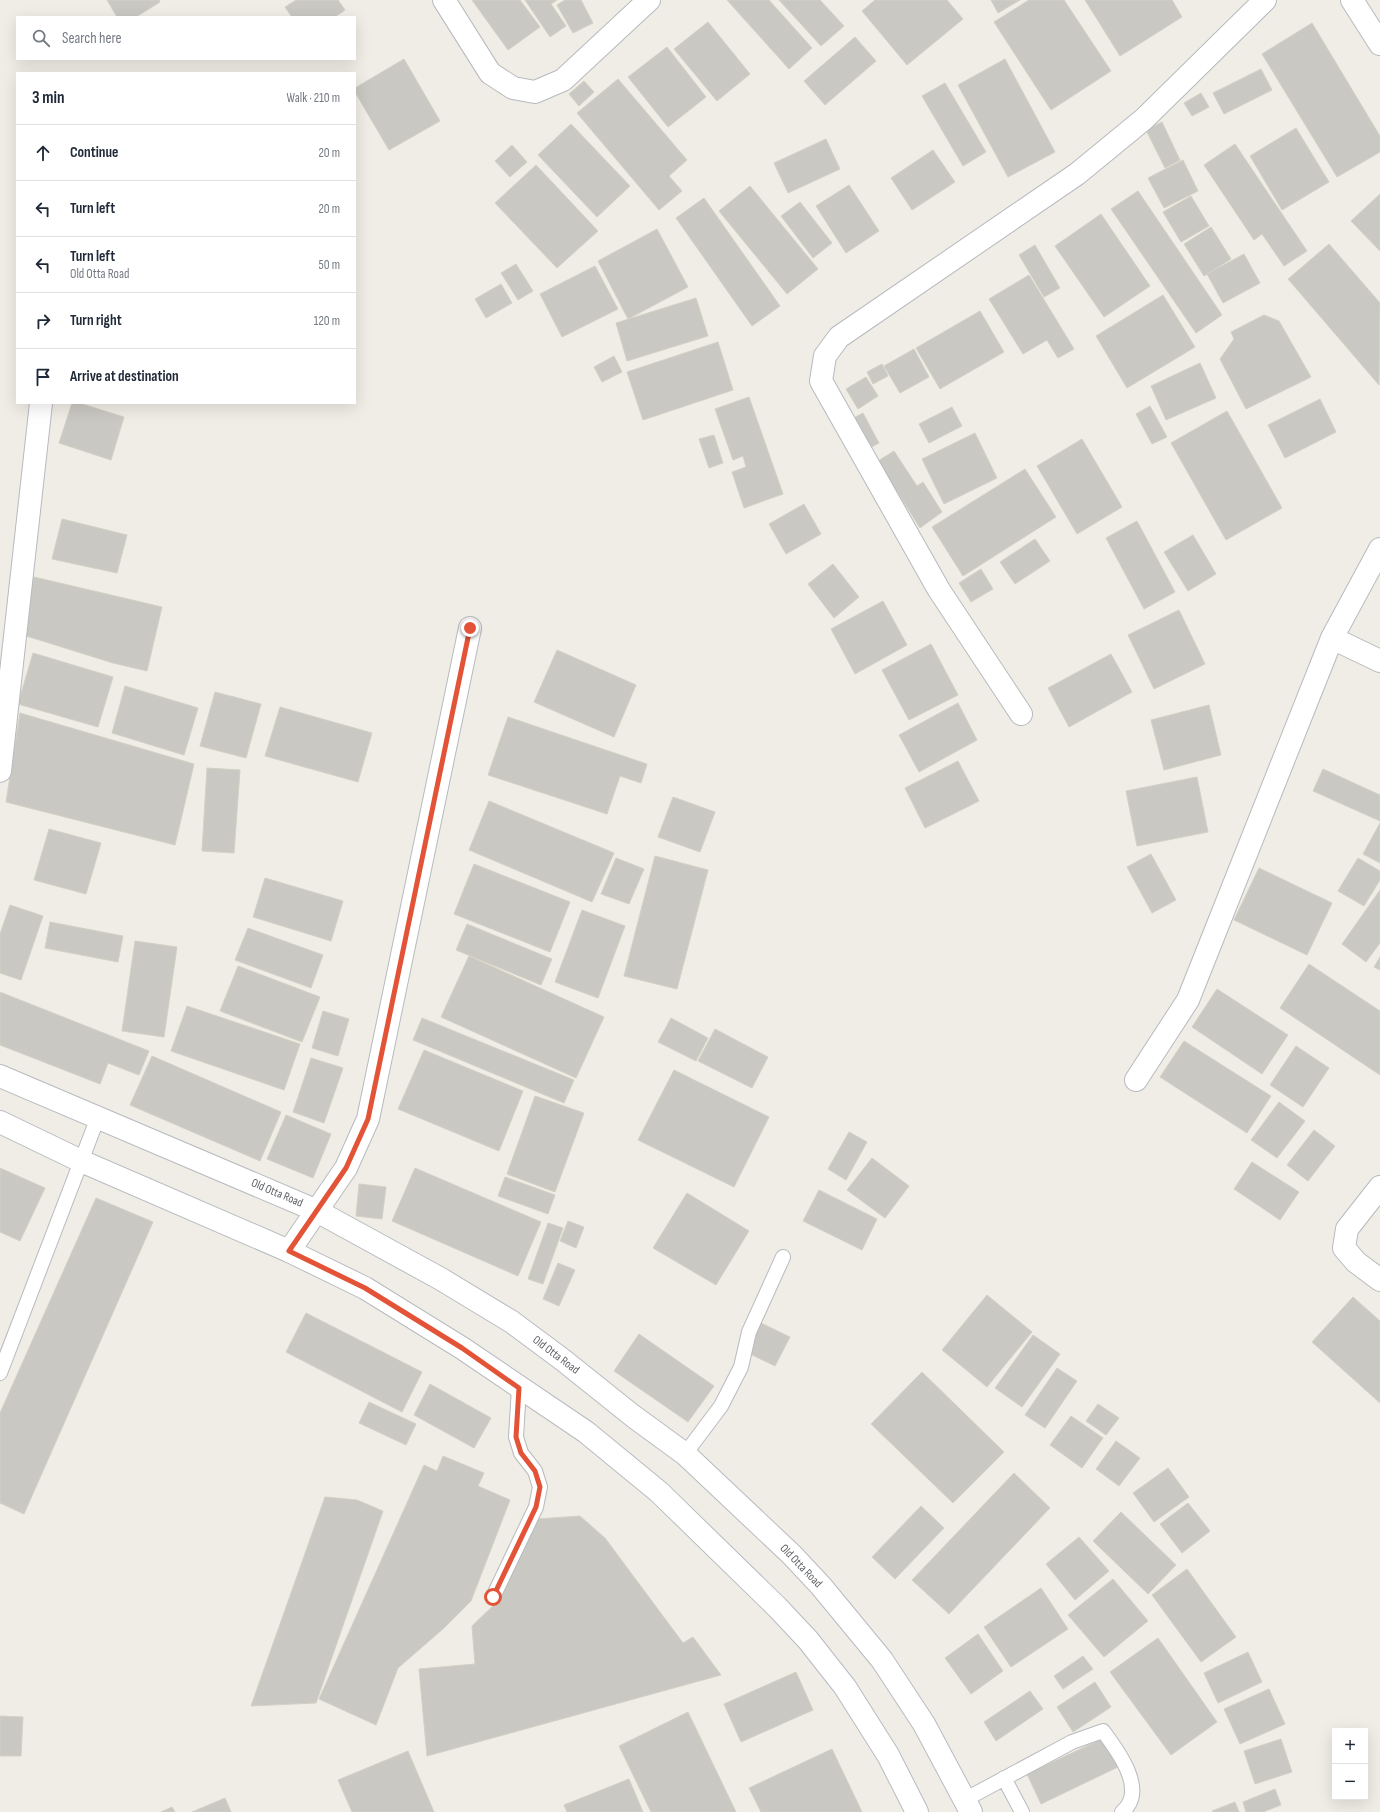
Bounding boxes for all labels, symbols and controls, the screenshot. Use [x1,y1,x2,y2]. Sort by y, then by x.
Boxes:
search box [16,16,356,60]
icon: search [30,27,52,49]
text: Search here [62,29,122,48]
text: 3 min [32,88,65,108]
text: Walk · 210 m [287,90,340,106]
icon: ahead [32,142,54,164]
text: Continue [70,143,119,162]
text: 20 m [318,145,340,161]
icon: left [32,198,54,220]
text: Turn left [70,199,115,218]
text: 20 m [318,201,340,217]
text: Turn left [70,247,115,266]
icon: left [32,254,54,276]
text: 50 m [319,257,340,273]
text: Old Otta Road [70,266,129,282]
icon: right [32,310,54,332]
text: Turn right [70,311,122,330]
text: 120 m [314,313,340,329]
icon: arrive [32,366,54,388]
text: Arrive at destination [70,367,179,386]
route end [461,619,479,637]
street label: Old Otta Road [249,1175,305,1211]
street label: Old Otta Road [530,1333,582,1377]
street label: Old Otta Road [777,1541,825,1591]
route start [484,1588,502,1606]
map controls [1332,1728,1368,1800]
button: + [1332,1728,1368,1764]
button: − [1332,1764,1368,1800]

